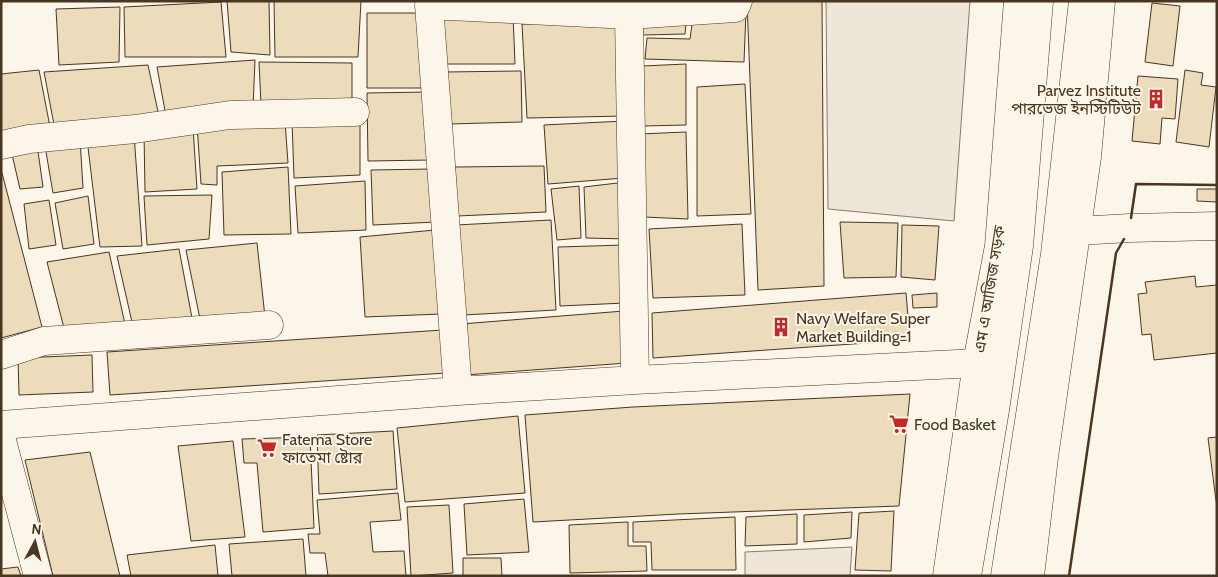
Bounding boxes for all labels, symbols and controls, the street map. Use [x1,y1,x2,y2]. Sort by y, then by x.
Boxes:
place label: Parvez Institute পারভেজ ইনস্টিটিউট [1011,81,1141,118]
building icon: Parvez Institute পারভেজ ইনস্টিটিউট [1145,88,1167,110]
street label: এম এ আজিজ সড়ক [970,223,1009,354]
place label: Navy Welfare Super Market Building-1 [796,309,931,346]
building icon: Navy Welfare Super Market Building-1 [770,316,792,338]
supermarket icon: Food Basket [888,413,910,435]
place label: Food Basket [914,415,997,434]
place label: Fatema Store ফাতেমা ষ্টোর [281,430,372,467]
supermarket icon: Fatema Store ফাতেমা ষ্টোর [256,437,278,459]
north arrow [10,517,60,567]
text: N [31,520,43,539]

